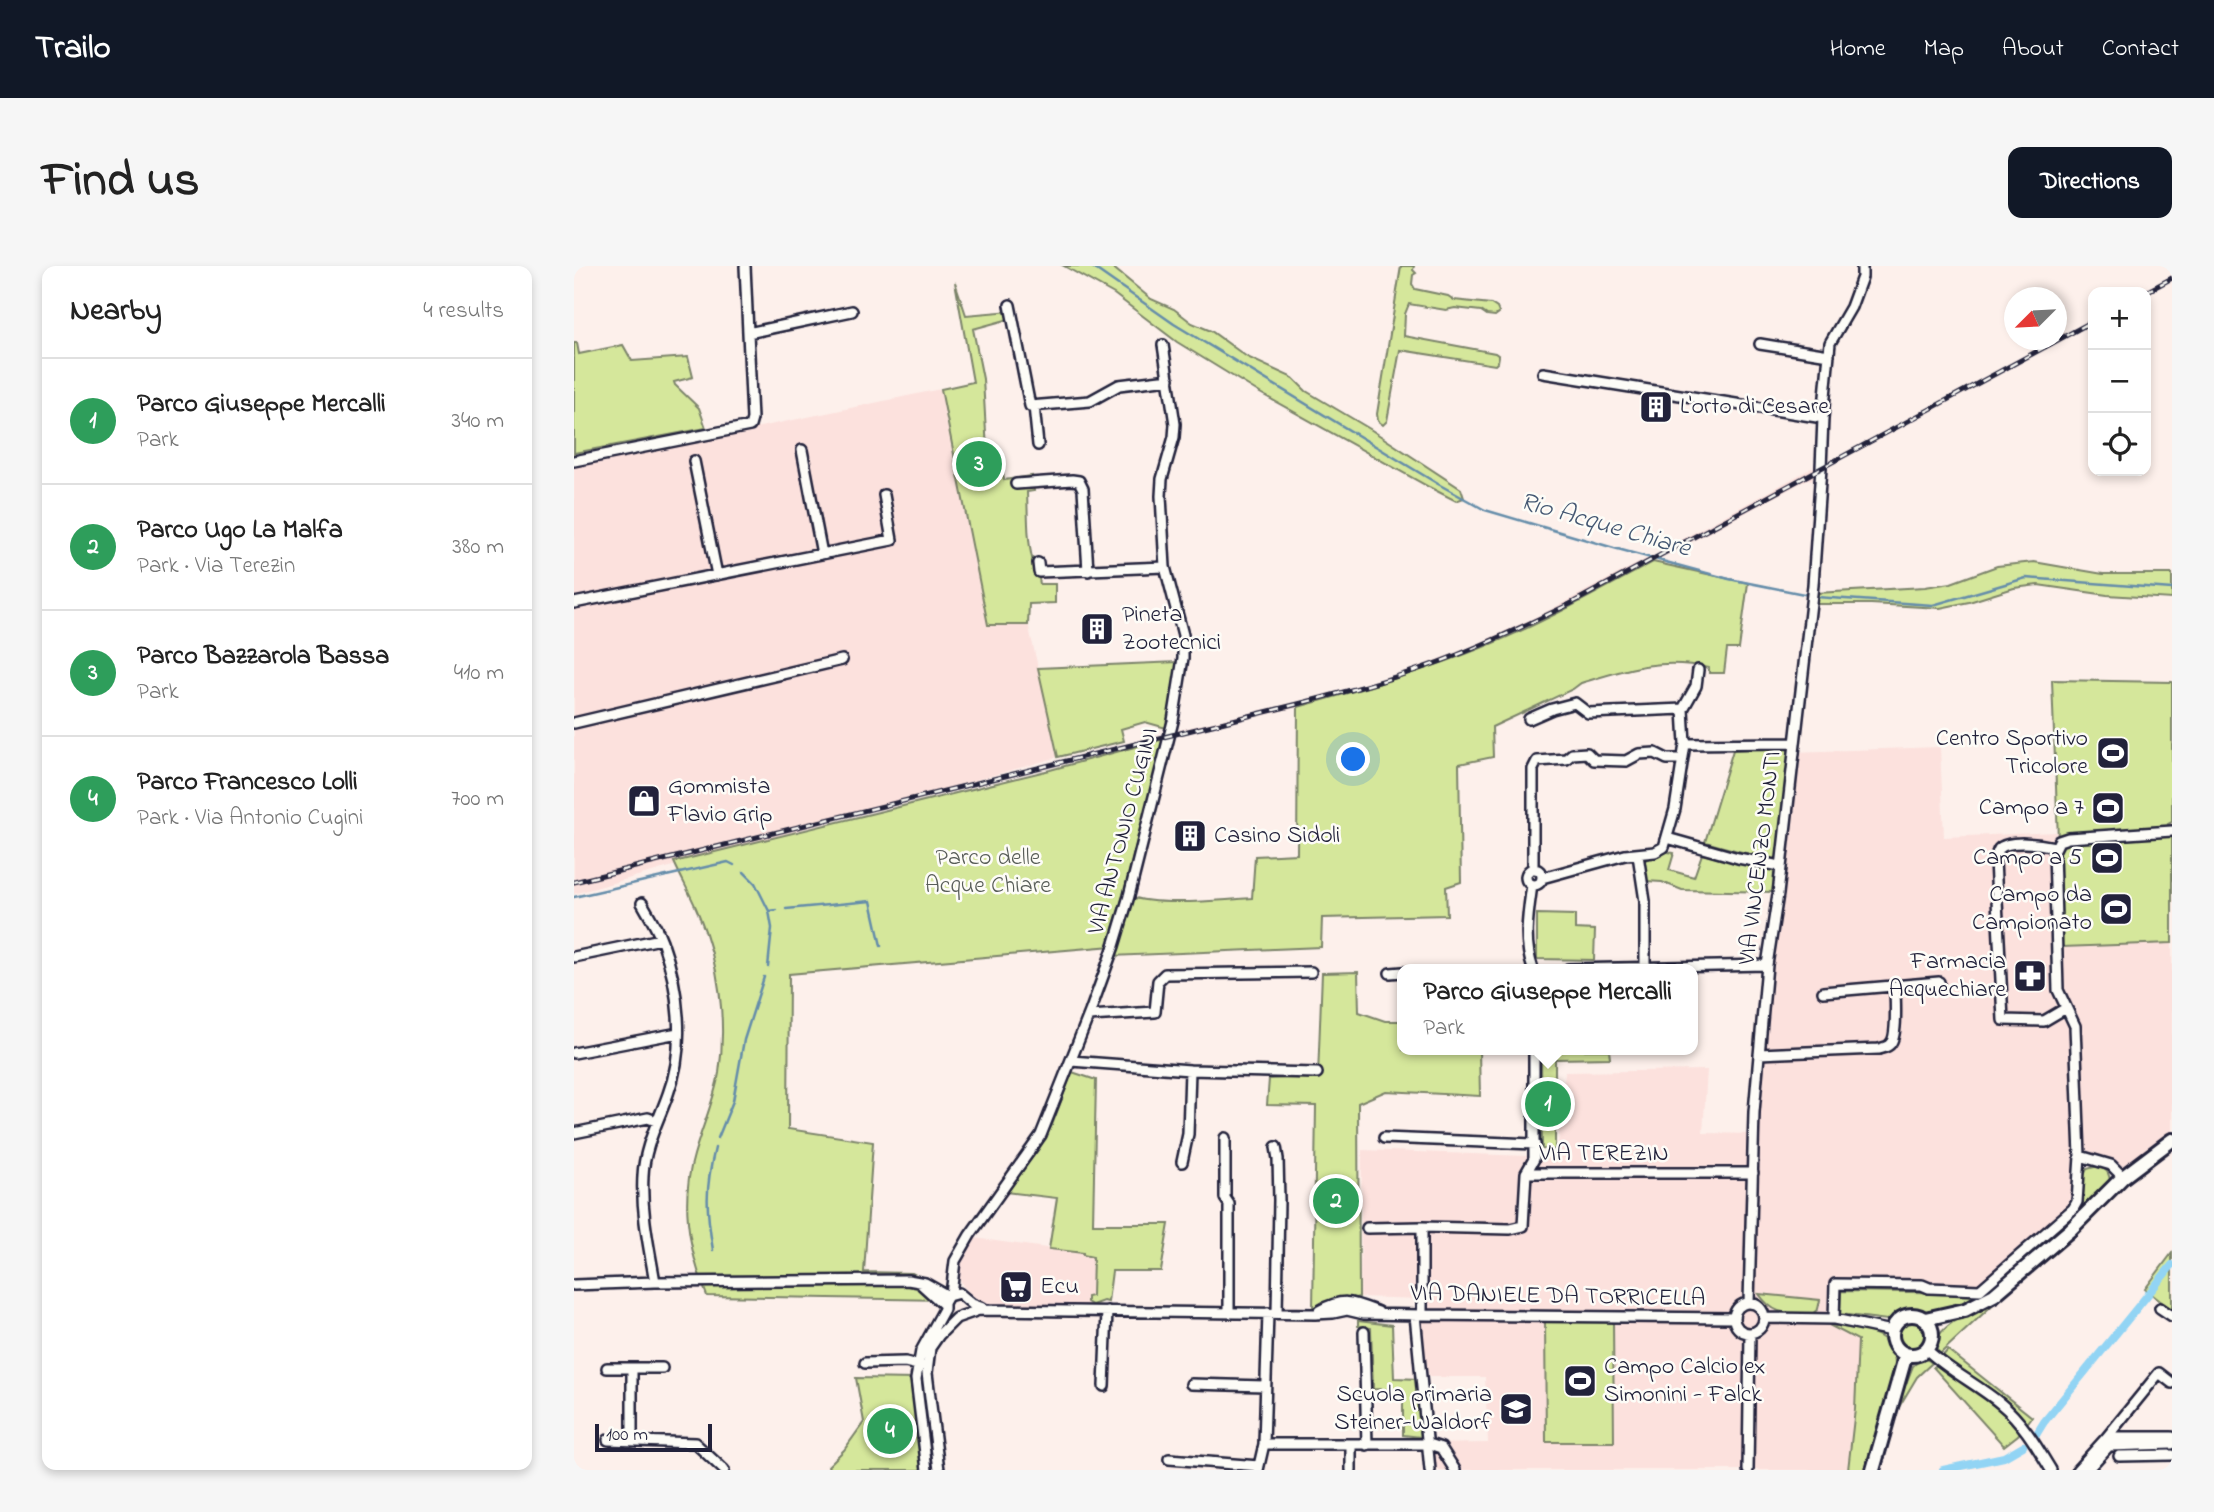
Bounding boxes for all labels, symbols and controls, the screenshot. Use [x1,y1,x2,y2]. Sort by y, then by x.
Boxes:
text: Trailo [35,25,111,73]
text: Home [1830,32,1886,67]
text: Map [1924,32,1964,67]
text: About [2002,32,2064,67]
text: Contact [2102,32,2179,67]
text: Find us [42,146,199,218]
button: Directions [2008,147,2172,218]
north arrow [2004,287,2067,350]
map controls [2088,287,2151,476]
button: + [2088,287,2151,350]
text: Nearby [70,290,162,334]
text: 4 results [423,295,504,328]
button: − [2088,350,2151,413]
text: Parco Giuseppe Mercalli [137,386,386,424]
building icon: L'orto di Cesare [1637,388,1675,426]
place label: L'orto di Cesare [1680,390,1829,425]
text: 1 [89,405,97,438]
text: 340 m [451,405,504,438]
button: locate [2088,413,2151,476]
text: Park [137,424,179,457]
pin: 3 [956,438,1002,490]
water label: Rio Acque Chiare [1515,484,1696,569]
text: Parco Ugo La Malfa [137,512,343,550]
text: 2 [87,531,99,564]
text: 380 m [452,531,504,564]
text: Park · Via Terezin [137,550,295,583]
place label: Pineta Zootecnici [1122,598,1221,661]
building icon: Pineta Zootecnici [1078,610,1116,648]
text: Parco Bazzarola Bassa [137,638,389,676]
text: 3 [88,657,98,690]
text: 410 m [454,657,504,690]
text: Park [137,676,179,709]
place label: Centro Sportivo Tricolore [1936,722,2088,785]
street label: VIA ANTONIO CUGINI [1079,724,1168,939]
sports icon: Centro Sportivo Tricolore [2094,734,2132,772]
your location [1336,742,1370,776]
street label: VIA VINCENZO MONTI [1730,749,1791,968]
text: Parco Francesco Lolli [137,764,358,802]
place label: Gommista Flavio Grip [667,770,772,833]
shop icon: Gommista Flavio Grip [625,782,663,820]
text: 4 [88,783,98,816]
text: 700 m [451,783,504,816]
sports icon: Campo a 7 [2089,789,2127,827]
place label: Campo a 7 [1979,791,2084,826]
text: Park · Via Antonio Cugini [137,802,363,835]
building icon: Casino Sidoli [1171,817,1209,855]
place label: Casino Sidoli [1214,819,1340,854]
sports icon: Campo a 5 [2088,839,2126,877]
park label: Parco delle Acque Chiare [925,841,1051,904]
place label: Campo a 5 [1973,841,2082,876]
place label: Campo da Campionato [1972,878,2092,941]
sports icon: Campo da Campionato [2097,890,2135,928]
place label: Farmacia Acquechiare [1889,945,2006,1008]
pharmacy icon: Farmacia Acquechiare [2011,957,2049,995]
popup [1397,964,1698,1055]
text: Parco Giuseppe Mercalli [1423,974,1672,1012]
text: Park [1423,1012,1465,1045]
pin: 1 [1525,1078,1571,1130]
street label: VIA TEREZIN [1538,1137,1669,1172]
pin: 2 [1313,1175,1359,1227]
supermarket icon: Ecu [997,1268,1035,1306]
place label: Ecu [1040,1270,1079,1305]
street label: VIA DANIELE DA TORRICELLA [1409,1277,1706,1317]
place label: Campo Calcio ex Simonini - Falck [1604,1350,1765,1413]
sports icon: Campo Calcio ex Simonini - Falck [1561,1362,1599,1400]
place label: Scuola primaria Steiner-Waldorf [1334,1378,1493,1441]
school or university icon: Scuola primaria Steiner-Waldorf [1497,1390,1535,1428]
pin: 4 [867,1405,913,1457]
scale bar [595,1421,712,1453]
text: 100 m [606,1422,648,1449]

